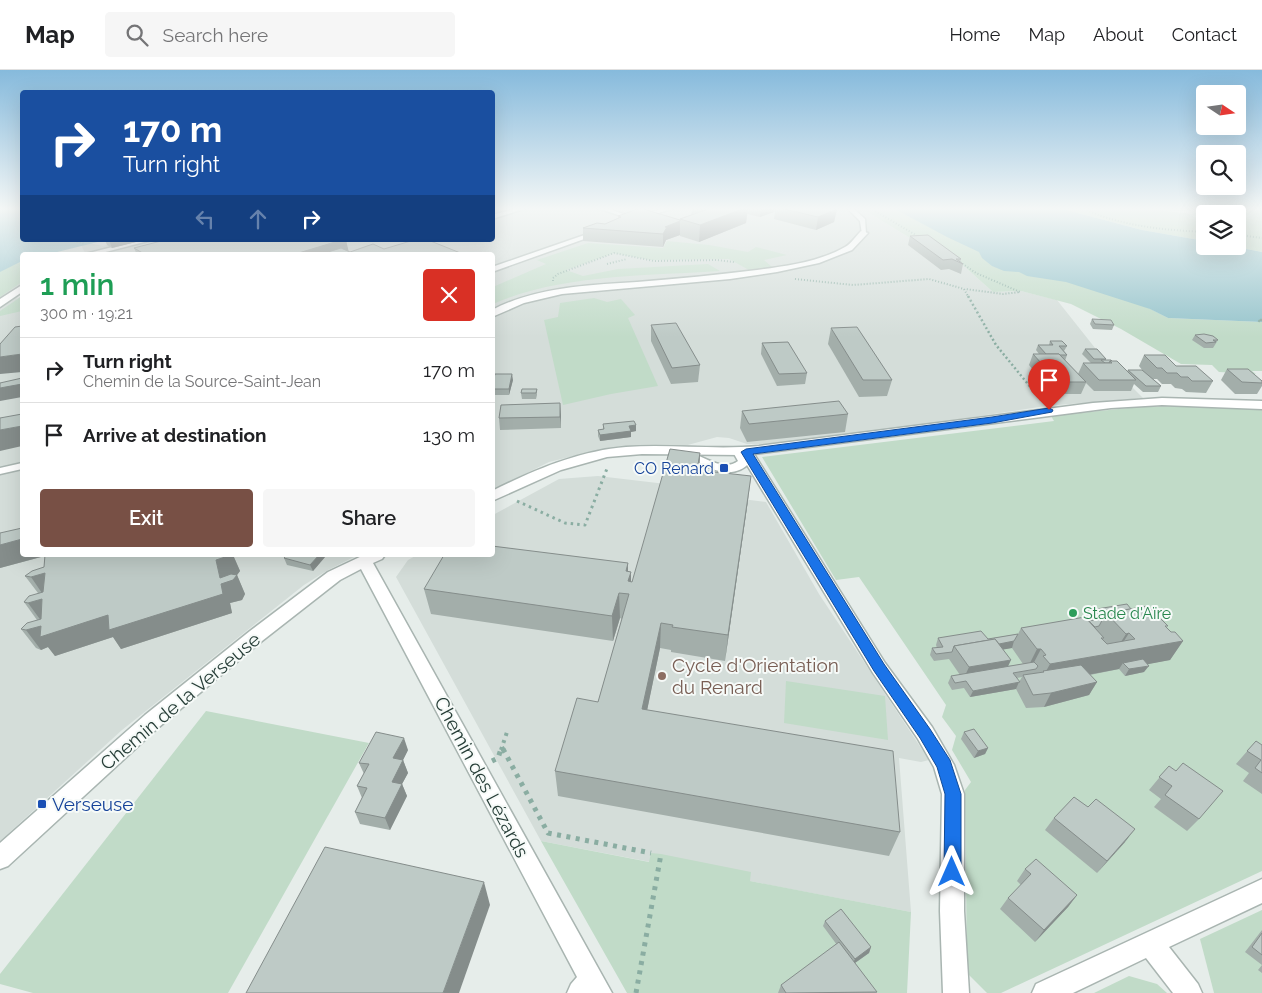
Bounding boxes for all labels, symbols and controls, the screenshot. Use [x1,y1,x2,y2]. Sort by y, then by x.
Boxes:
search box [105,12,455,57]
text: Map [25,20,75,49]
icon: search [123,21,151,49]
text: Search here [163,24,268,46]
text: Home [949,24,1000,45]
text: Map [1028,24,1065,45]
text: About [1093,24,1144,45]
text: Contact [1172,24,1237,45]
north arrow [1196,85,1246,135]
map controls [1196,85,1246,255]
text: 170 m [123,109,222,150]
icon: right [40,110,105,175]
button: search [1196,145,1246,195]
text: Turn right [123,151,220,177]
icon: left [191,205,219,233]
icon: ahead [244,205,272,233]
icon: right [297,205,325,233]
button: layers [1196,205,1246,255]
text: 1 min [40,267,115,302]
button: close [423,269,475,321]
text: 300 m · 19:21 [40,304,133,323]
text: Turn right [83,350,172,372]
icon: right [40,356,68,384]
text: 170 m [423,359,475,381]
pin [1028,359,1070,410]
icon: arrive [1035,366,1063,394]
text: Chemin de la Source-Saint-Jean [83,372,321,391]
icon: arrive [40,421,68,449]
text: Arrive at destination [83,424,267,446]
text: 130 m [423,424,475,446]
place label: CO Renard [634,459,714,478]
marker: CO Renard [718,462,730,474]
button: Exit [40,489,253,547]
button: Share [263,489,475,547]
place label: Stade d'Aïre [1083,604,1171,623]
marker: Stade d'Aïre [1067,607,1079,619]
street label: Chemin de la Verseuse [96,628,264,774]
place label: Cycle d'Orientation du Renard [672,654,839,698]
marker: Cycle d'Orientation du Renard [656,670,668,682]
street label: Chemin des Lézards [430,693,534,861]
place label: Verseuse [52,793,133,815]
marker: Verseuse [36,798,48,810]
position arrow [925,845,977,897]

